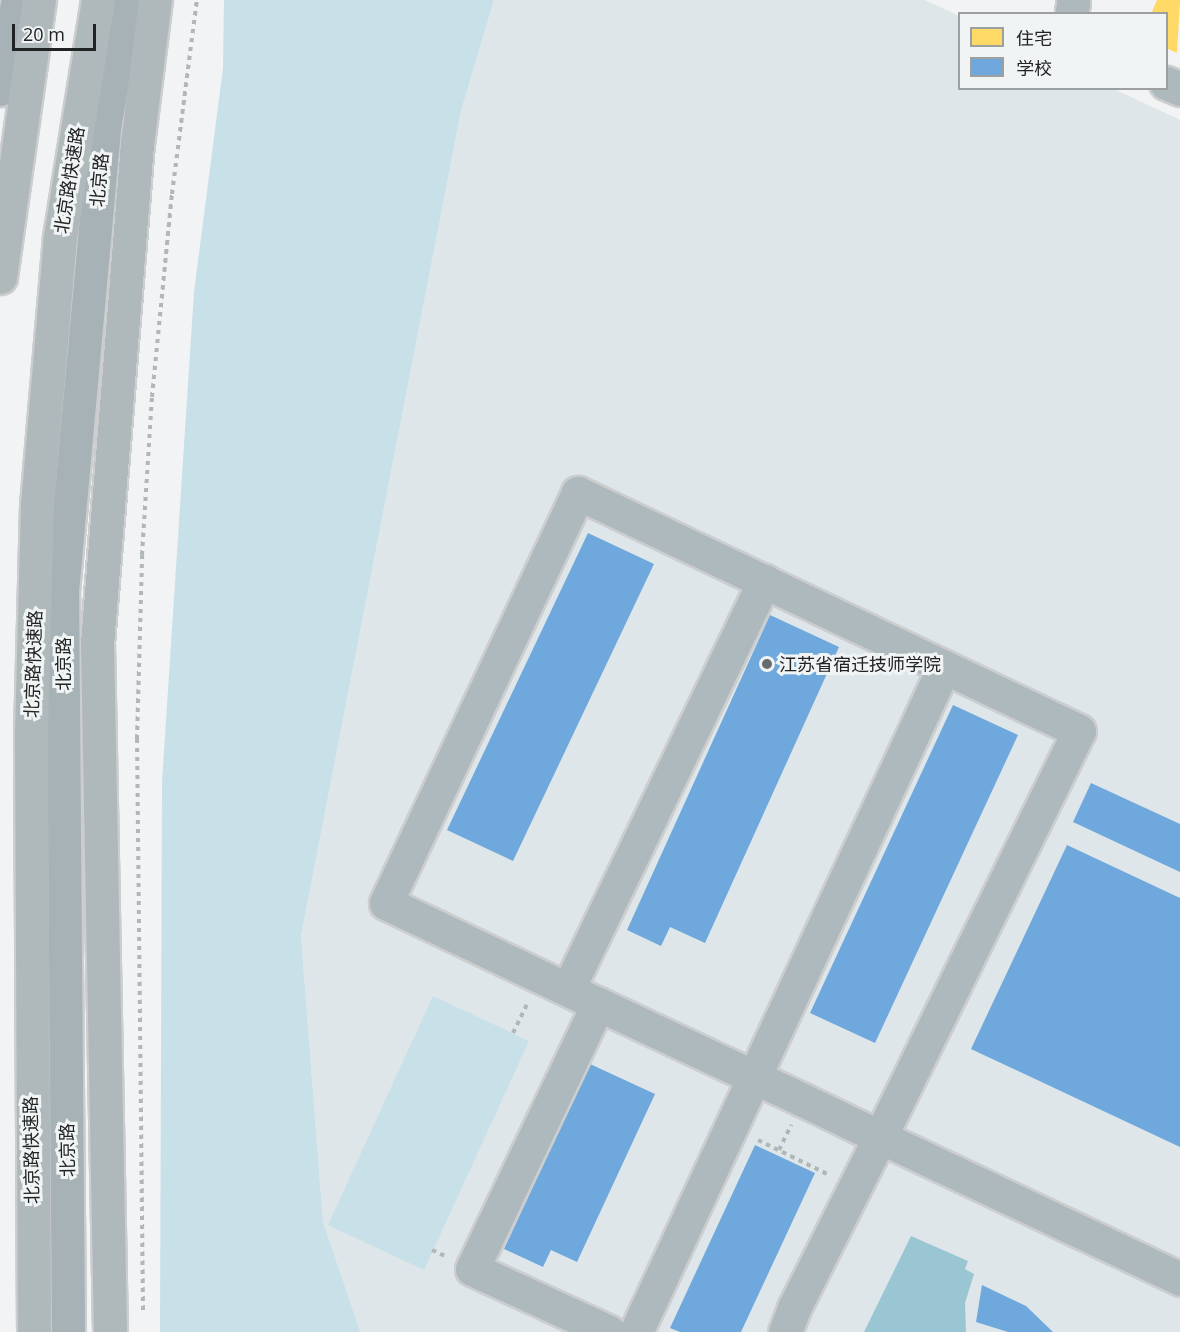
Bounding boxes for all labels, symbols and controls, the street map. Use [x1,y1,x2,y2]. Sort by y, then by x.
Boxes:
scale bar [15,12,99,50]
legend [958,12,1168,90]
text: 20 m [23,22,65,46]
text: 住宅 [1016,26,1052,50]
text: 学校 [1016,56,1052,80]
street label: 北京路快速路 [50,125,88,235]
street label: 北京路 [86,152,112,208]
street label: 北京路快速路 [20,610,46,718]
street label: 北京路 [52,637,74,691]
place label: 江苏省宿迁技师学院 [779,653,941,675]
marker: 江苏省宿迁技师学院 [760,657,774,671]
street label: 北京路快速路 [19,1096,43,1204]
street label: 北京路 [56,1123,78,1177]

